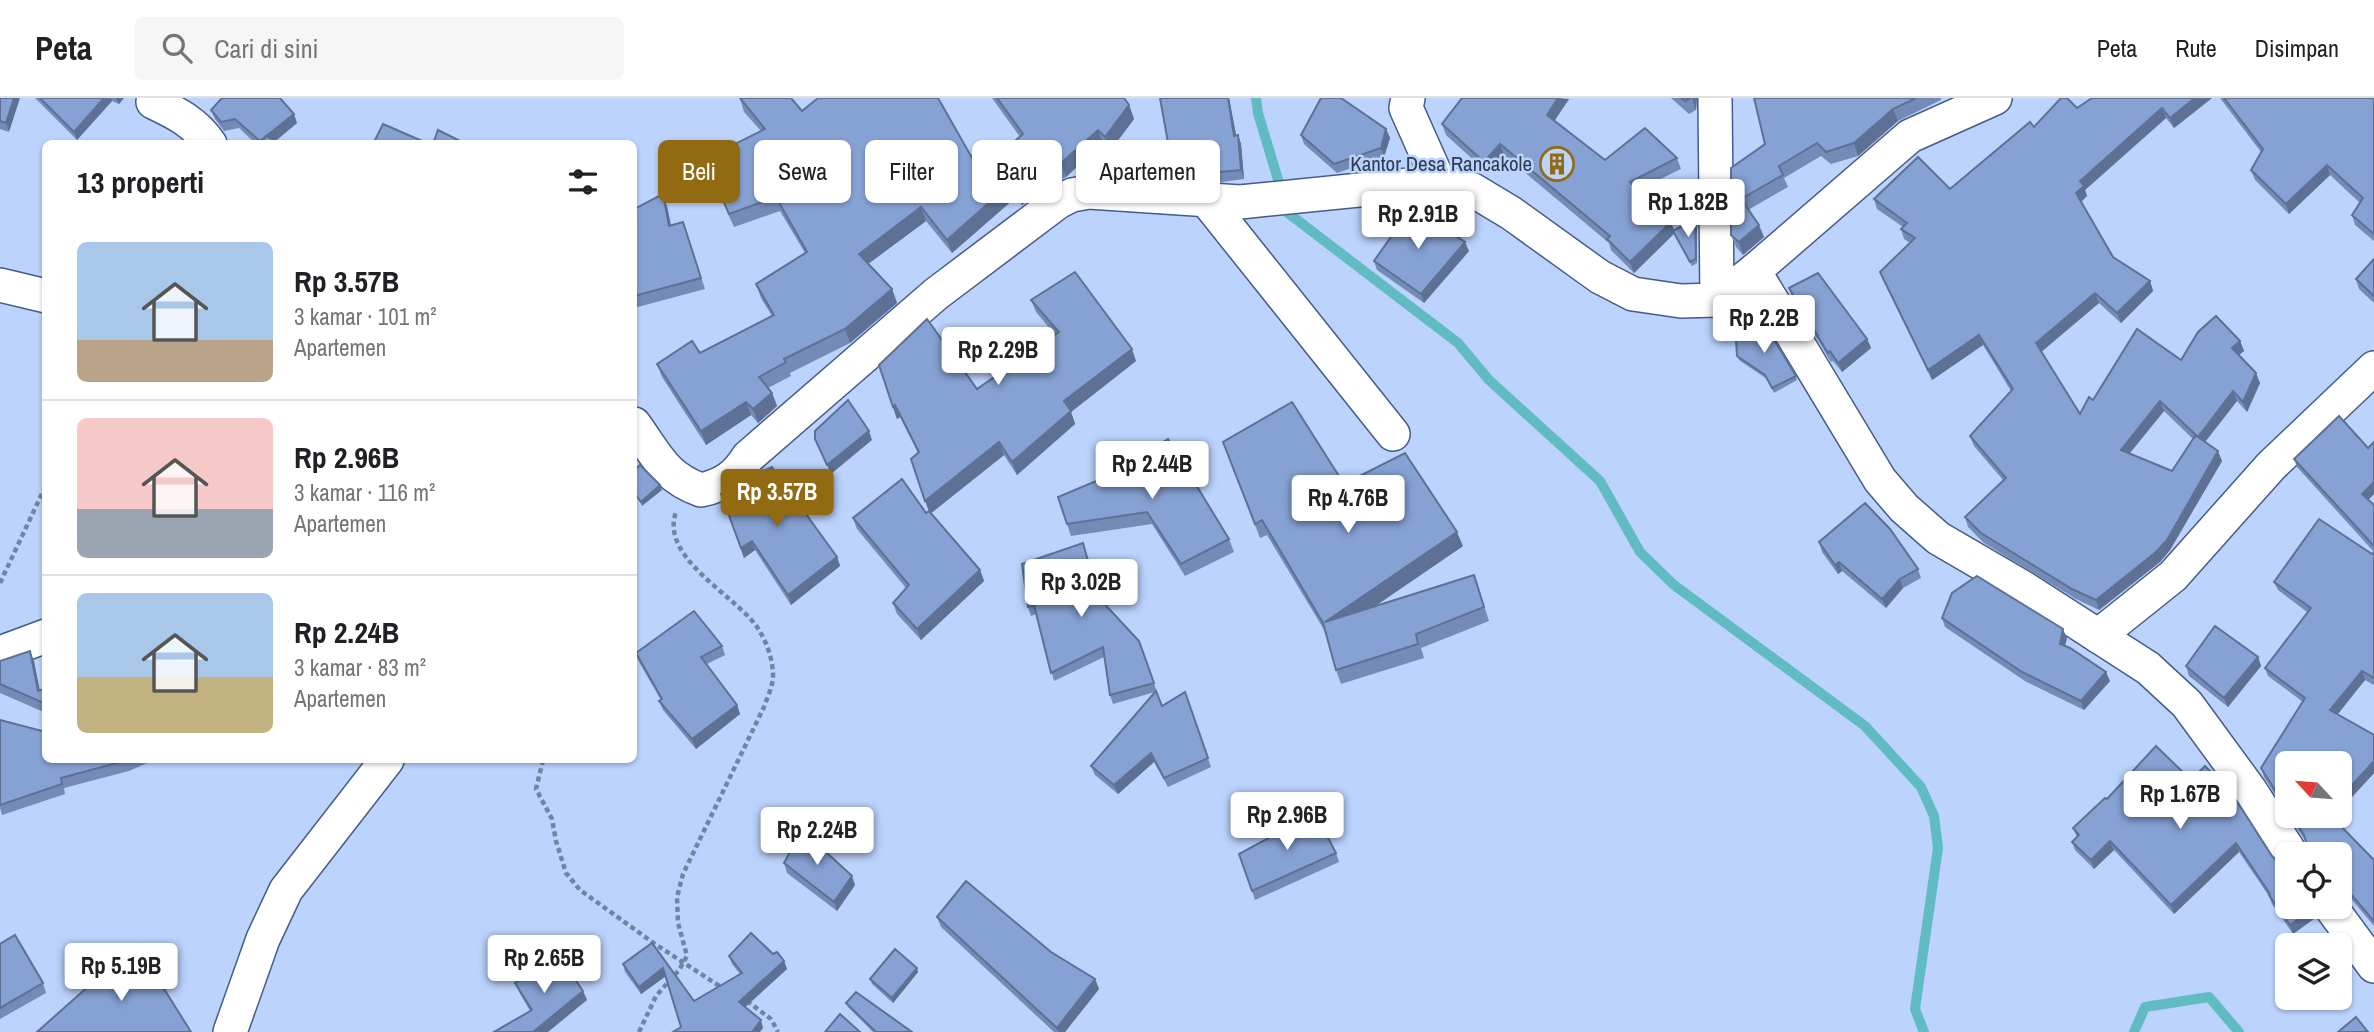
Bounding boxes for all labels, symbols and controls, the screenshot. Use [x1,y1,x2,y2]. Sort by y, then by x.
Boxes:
search box [134,17,624,80]
text: Peta [35,26,92,70]
icon: search [158,29,196,67]
text: Cari di sini [214,31,318,66]
text: Peta [2097,32,2137,64]
text: Rute [2175,32,2217,64]
text: Disimpan [2255,32,2339,64]
chip: Beli [658,140,740,203]
chip: Sewa [754,140,851,203]
chip: Filter [865,140,958,203]
chip: Baru [972,140,1062,203]
chip: Apartemen [1076,140,1220,203]
building icon: Kantor Desa Rancakole [1538,145,1576,183]
place label: Kantor Desa Rancakole [1350,149,1532,178]
text: 13 properti [77,162,204,202]
icon: filters [564,163,602,201]
pin: Rp 1.82B [1616,180,1760,239]
text: Rp 1.82B [1648,186,1728,217]
pin: Rp 2.91B [1346,192,1490,251]
text: Rp 2.91B [1378,198,1458,229]
text: Rp 3.57B [294,261,399,301]
icon: home [133,270,217,354]
pin: Rp 2.2B [1699,296,1829,355]
text: 3 kamar · 101 m² [294,301,437,332]
text: Rp 2.2B [1729,302,1799,333]
pin: Rp 2.29B [926,328,1070,387]
text: Apartemen [294,332,386,363]
text: Rp 2.29B [958,334,1038,365]
text: Rp 2.96B [294,437,399,477]
pin: Rp 2.44B [1080,442,1224,501]
icon: home [133,446,217,530]
text: Rp 2.44B [1112,448,1192,479]
pin: Rp 3.57B [705,470,849,529]
text: Rp 3.57B [737,476,817,507]
pin: Rp 4.76B [1276,476,1420,535]
text: 3 kamar · 116 m² [294,477,435,508]
text: Rp 4.76B [1308,482,1388,513]
text: Apartemen [294,508,386,539]
pin: Rp 3.02B [1009,560,1153,619]
text: Rp 3.02B [1041,566,1121,597]
text: Rp 2.24B [294,612,399,652]
icon: home [133,621,217,705]
text: 3 kamar · 83 m² [294,652,426,683]
text: Apartemen [294,683,386,714]
north arrow [2275,751,2352,828]
map controls [2275,751,2352,1010]
pin: Rp 1.67B [2108,772,2252,831]
text: Rp 1.67B [2140,778,2220,809]
pin: Rp 2.96B [1215,792,1359,852]
text: Rp 2.96B [1247,799,1327,830]
pin: Rp 2.24B [745,808,889,867]
text: Rp 2.24B [777,814,857,845]
button: locate [2275,842,2352,919]
button: layers [2275,933,2352,1010]
pin: Rp 2.65B [472,936,616,995]
text: Rp 2.65B [504,942,584,973]
pin: Rp 5.19B [49,944,193,1003]
text: Rp 5.19B [81,950,161,981]

